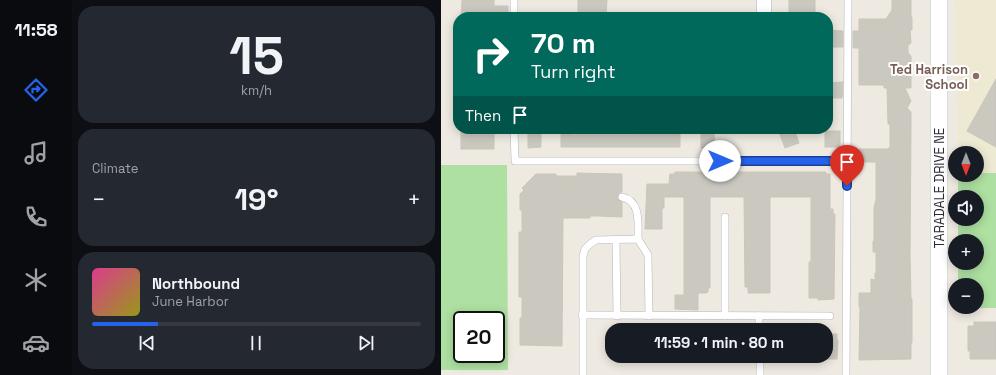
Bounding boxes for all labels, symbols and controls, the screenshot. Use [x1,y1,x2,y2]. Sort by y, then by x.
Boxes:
text: 11:58 [14,18,58,41]
text: 15 [229,23,284,89]
text: 70 m [531,25,596,61]
icon: right [465,28,517,80]
text: Turn right [531,60,615,83]
place label: Ted Harrison School [890,61,968,93]
marker: Ted Harrison School [971,71,981,81]
icon: directions [22,76,50,104]
text: km/h [241,82,272,99]
icon: arrive [509,104,531,126]
text: Then [465,106,501,125]
street label: TARADALE DRIVE NE [931,128,948,248]
icon: music [22,139,50,167]
position arrow [699,140,741,182]
pin [830,145,864,186]
north arrow [948,146,984,182]
map controls [948,146,984,314]
icon: arrive [836,151,858,173]
text: Climate [92,160,138,177]
text: 19° [235,180,278,219]
text: − [92,185,106,213]
text: + [407,185,421,213]
button: sound [948,190,984,226]
icon: phone [22,203,50,231]
button: + [948,234,984,270]
icon: climate [22,266,50,294]
text: Northbound [152,274,240,293]
button: − [948,278,984,314]
text: June Harbor [152,293,229,310]
speed limit sign: 20 [453,311,505,363]
icon: car [22,329,50,357]
icon: previous [136,332,158,354]
icon: pause [245,332,267,354]
icon: next [355,332,377,354]
text: 11:59 · 1 min · 80 m [654,333,784,352]

